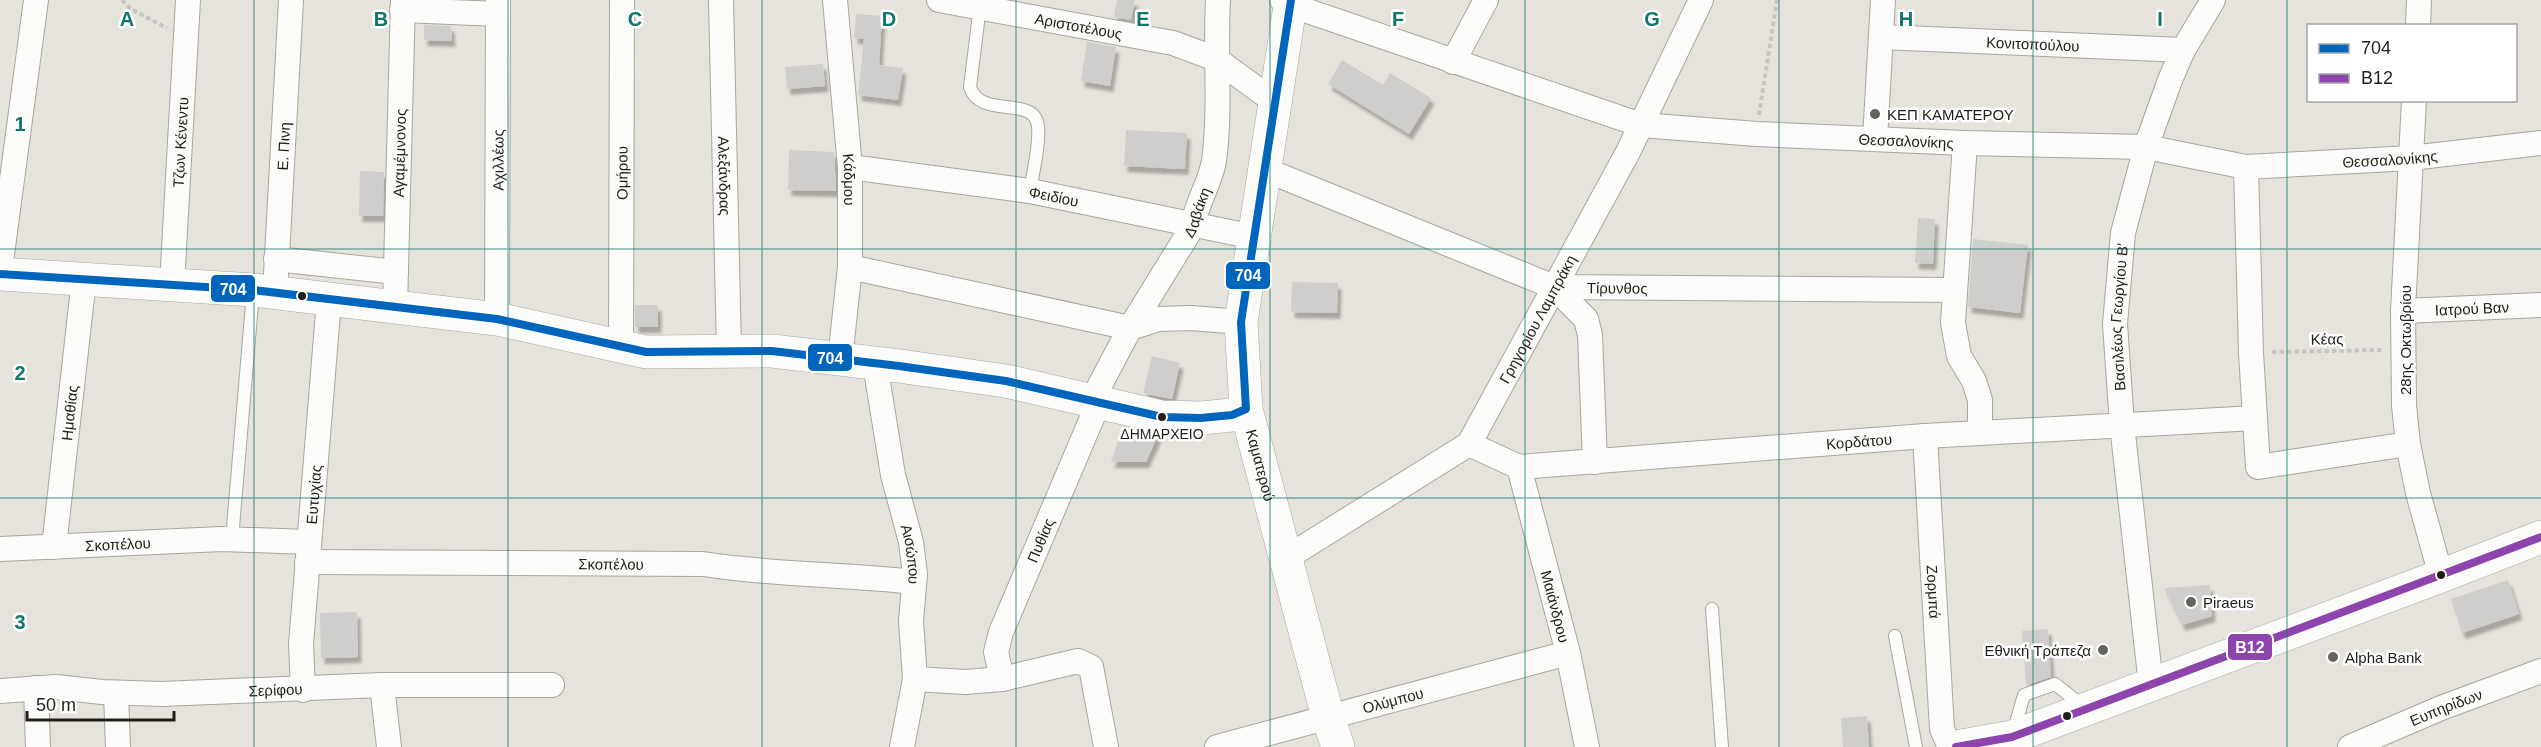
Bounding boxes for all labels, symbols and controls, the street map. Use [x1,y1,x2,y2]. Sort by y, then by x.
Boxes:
text: A [120,8,134,30]
text: B [374,8,388,30]
text: C [628,8,642,30]
text: D [882,8,896,30]
text: E [1136,8,1150,30]
text: F [1392,8,1404,30]
text: G [1644,8,1660,30]
text: H [1899,8,1913,30]
text: I [2157,8,2163,30]
street label: Αριστοτέλους [1033,9,1124,42]
legend [2307,24,2517,102]
street label: Κονιτοπούλου [1986,33,2080,54]
text: 704 [2361,38,2391,58]
text: Β12 [2361,68,2393,88]
street label: Τζων Κένεντυ [169,96,191,188]
place label: ΚΕΠ ΚΑΜΑΤΕΡΟΥ [1887,106,2014,123]
marker: ΚΕΠ ΚΑΜΑΤΕΡΟΥ [1868,107,1882,121]
street label: Αγαμέμνονος [389,108,409,198]
text: 1 [14,113,26,135]
street label: Ε. Πινη [273,122,293,171]
street label: Αχιλλέως [489,129,506,191]
street label: Θεσσαλονίκης [1858,130,1954,151]
street label: Αλεξάνδρας [716,136,734,216]
street label: Ομήρου [613,146,630,200]
street label: Θεσσαλονίκης [2342,147,2438,170]
street label: Κάδμου [840,153,859,205]
street label: Φειδίου [1028,183,1080,209]
street label: Δαβάκη [1180,184,1213,240]
street label: Βασιλέως Γεωργίου Β' [2106,242,2131,391]
street label: Γρηγορίου Λαμπράκη [1495,252,1579,386]
line badge: 704 [1225,261,1271,290]
text: 704 [1235,267,1261,284]
line badge: 704 [210,274,256,303]
street label: Τίρυνθος [1587,279,1648,296]
text: 704 [220,281,246,298]
street label: 28ης Οκτωβρίου [2397,285,2414,395]
unlabelled marker [296,290,308,302]
street label: Ιατρού Βαν [2434,298,2509,318]
street label: Κέας [2311,330,2343,348]
line badge: 704 [807,343,853,372]
text: 704 [817,350,843,367]
text: 2 [14,362,26,384]
street label: Ημαθίας [57,384,81,441]
marker: ΔΗΜΑΡΧΕΙΟ [1156,411,1168,423]
place label: ΔΗΜΑΡΧΕΙΟ [1120,426,1204,442]
street label: Καματερού [1243,427,1279,503]
street label: Κορδάτου [1825,430,1893,452]
street label: Ευτυχίας [302,464,324,525]
street label: Πυθίας [1023,515,1057,565]
street label: Αισώπου [898,522,924,585]
street label: Σκοπέλου [85,534,151,554]
street label: Σκοπέλου [578,555,644,572]
street label: Ζορμπά [1924,565,1944,619]
street label: Μαιάνδρου [1538,568,1573,644]
unlabelled marker [2435,569,2447,581]
place label: Piraeus [2203,594,2254,611]
marker: Piraeus [2184,595,2198,609]
text: 3 [14,611,26,633]
line badge: Β12 [2227,633,2273,661]
text: Β12 [2235,639,2265,656]
place label: Εθνική Τράπεζα [1984,642,2091,659]
marker: Εθνική Τράπεζα [2096,643,2110,657]
place label: Alpha Bank [2345,649,2422,666]
marker: Alpha Bank [2326,650,2340,664]
street label: Σερίφου [248,680,303,699]
scale bar [27,684,174,722]
street label: Ολύμπου [1360,684,1425,716]
street label: Ευπηρίδων [2407,685,2484,729]
text: 50 m [36,695,76,715]
unlabelled marker [2061,710,2073,722]

